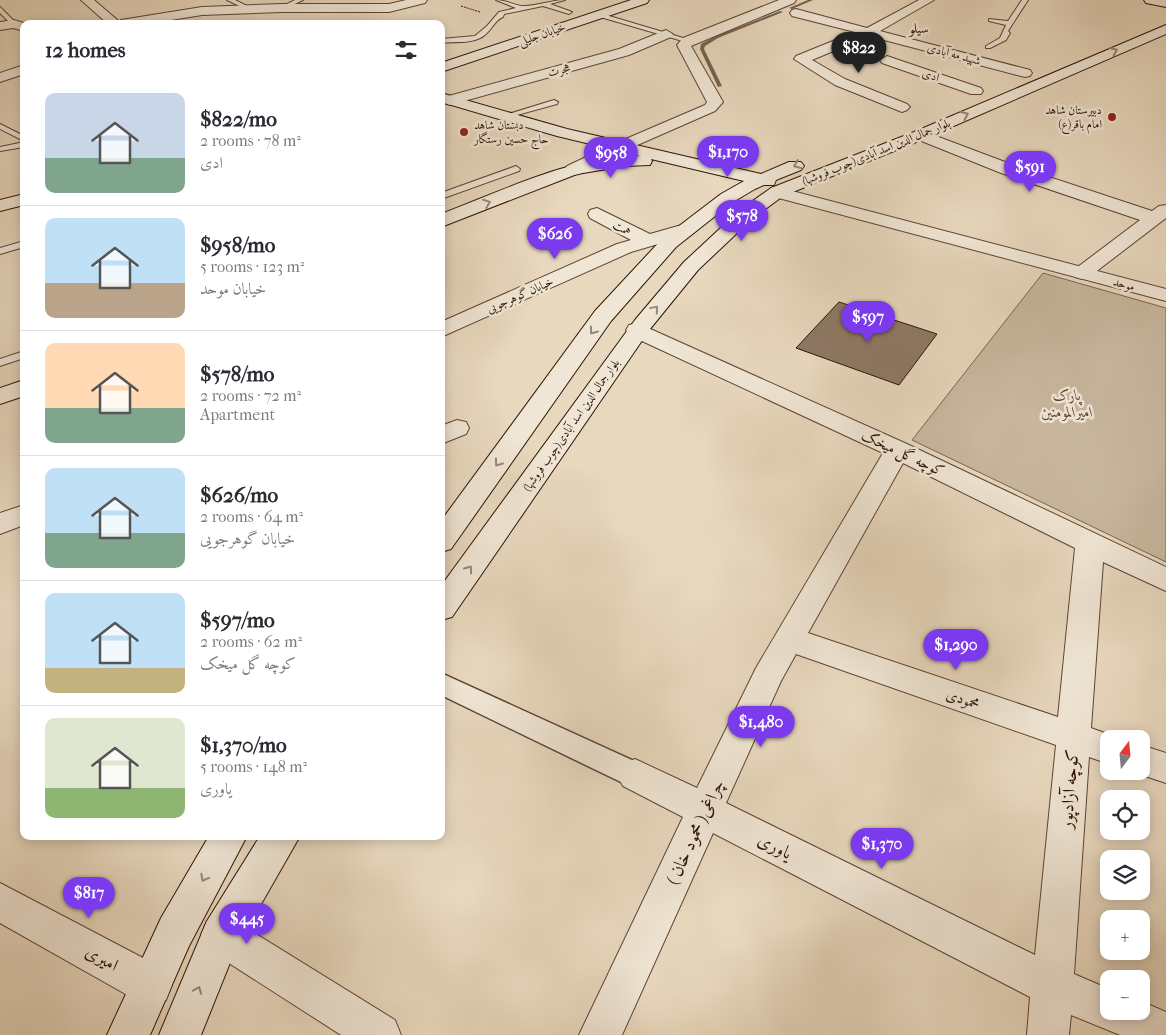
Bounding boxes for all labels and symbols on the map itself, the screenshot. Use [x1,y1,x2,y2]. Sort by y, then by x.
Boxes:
street label: خیابان جلیلی [517,19,568,50]
district label: سیلو [907,20,929,37]
pin: $822 [829,32,889,74]
street label: شهید مه آبادی [925,39,983,69]
one-way arrow [1109,47,1118,58]
street label: هجرت [546,60,572,81]
street label: ادی [921,66,942,85]
place label: دبیرستان شاهد امام باقر(ع) [1045,103,1102,135]
one-way arrow [960,111,969,122]
marker: دبیرستان شاهد امام باقر(ع) [1106,111,1118,123]
street label: بلوار جمال الدین اسد آبادی(چوب فروشها) [799,115,953,189]
place label: دبستان شاهد حاج حسین رستگار [473,118,549,150]
marker: دبستان شاهد حاج حسین رستگار [458,126,470,138]
pin: $958 [581,136,641,179]
pin: $1,170 [687,136,769,178]
pin: $591 [1000,150,1060,193]
one-way arrow [793,159,802,169]
one-way arrow [482,199,491,209]
pin: $578 [712,200,772,242]
street label: همت [610,217,634,239]
pin: $626 [525,218,585,260]
street label: خیابان گوهرجویی [485,274,556,317]
street label: موحد [1111,274,1136,295]
pin: $597 [838,300,898,343]
one-way arrow [650,306,658,315]
one-way arrow [589,325,599,334]
street label: بلوار جمال الدین اسد آبادی(چوب فروشها) [519,355,623,495]
park label: پارک امیرالمومنین [1041,386,1093,421]
street label: کوچه گل میخک [858,426,947,482]
one-way arrow [495,457,504,467]
one-way arrow [463,565,472,575]
pin: $1,290 [915,628,997,671]
street label: محمودی [944,685,982,713]
pin: $1,480 [720,706,802,748]
north arrow [1100,730,1150,780]
street label: کوچه آزادپور [1055,748,1085,832]
street label: چراغی( محمود خان ) [662,776,730,888]
pin: $1,370 [841,828,923,870]
street label: یاوری [754,829,797,865]
one-way arrow [200,873,210,882]
pin: $817 [59,876,119,919]
pin: $445 [217,902,277,945]
street label: امیری [82,941,122,976]
one-way arrow [192,986,203,995]

